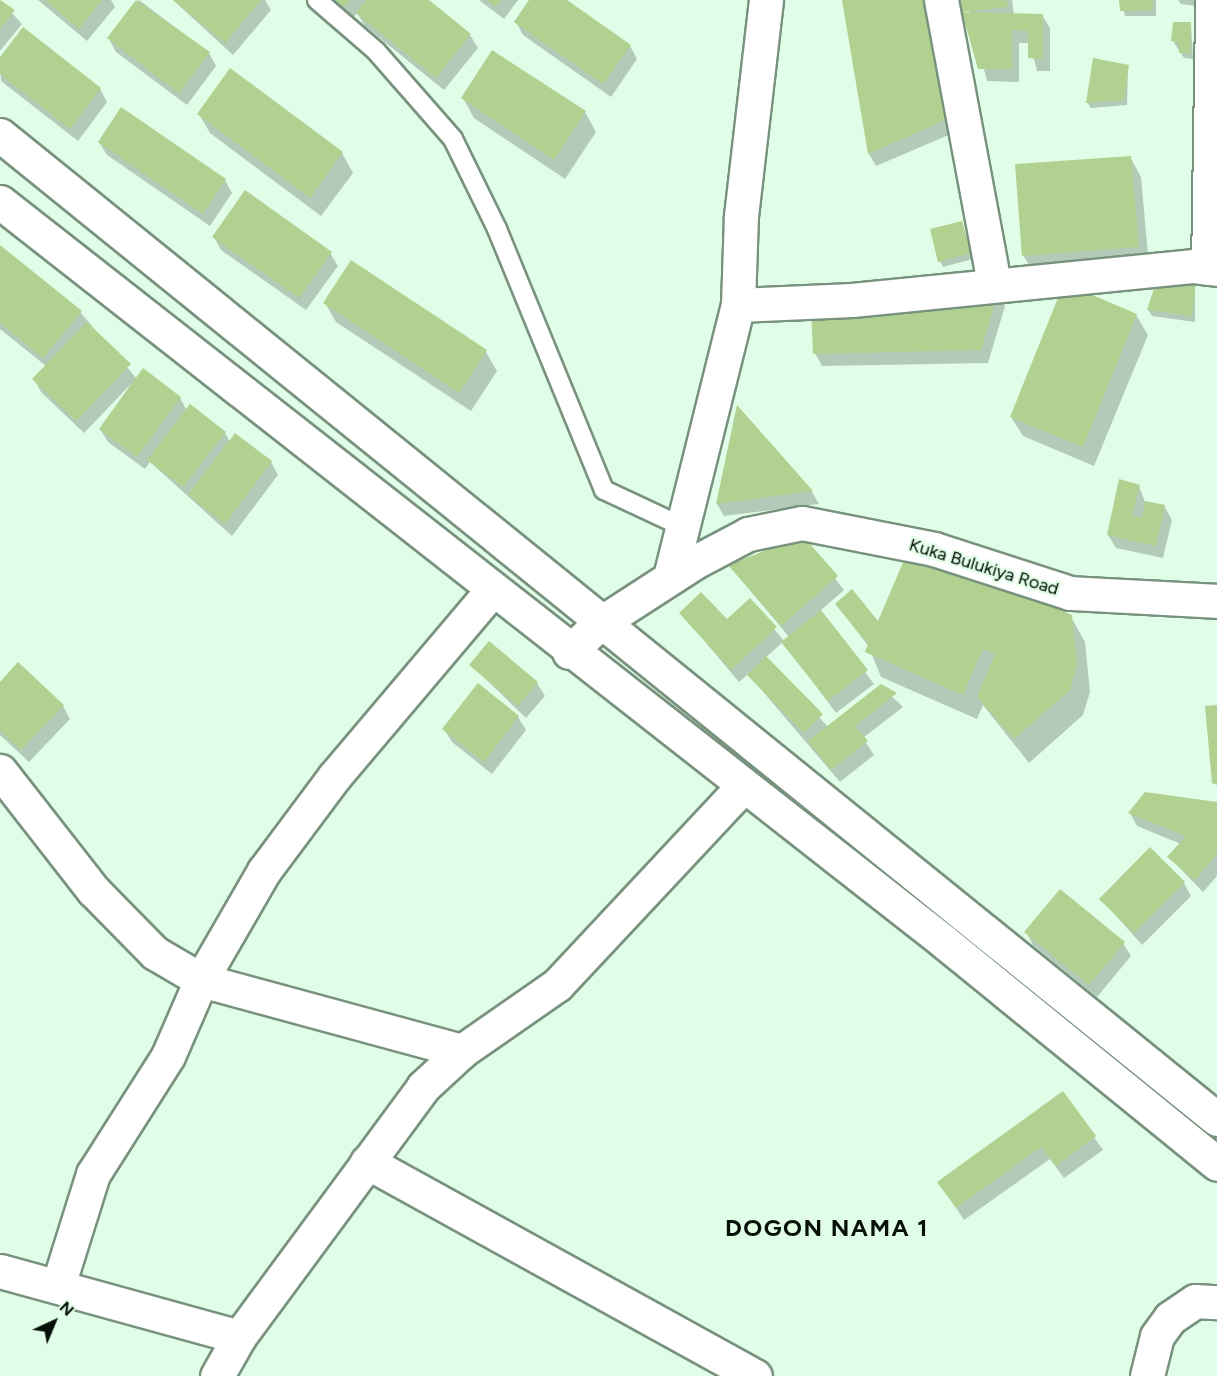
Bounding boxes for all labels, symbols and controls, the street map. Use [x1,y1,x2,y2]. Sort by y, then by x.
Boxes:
street label: Kuka Bulukiya Road [907,534,1061,600]
district label: DOGON NAMA 1 [725,1214,929,1242]
north arrow [24,1292,84,1352]
text: N [56,1298,78,1320]

